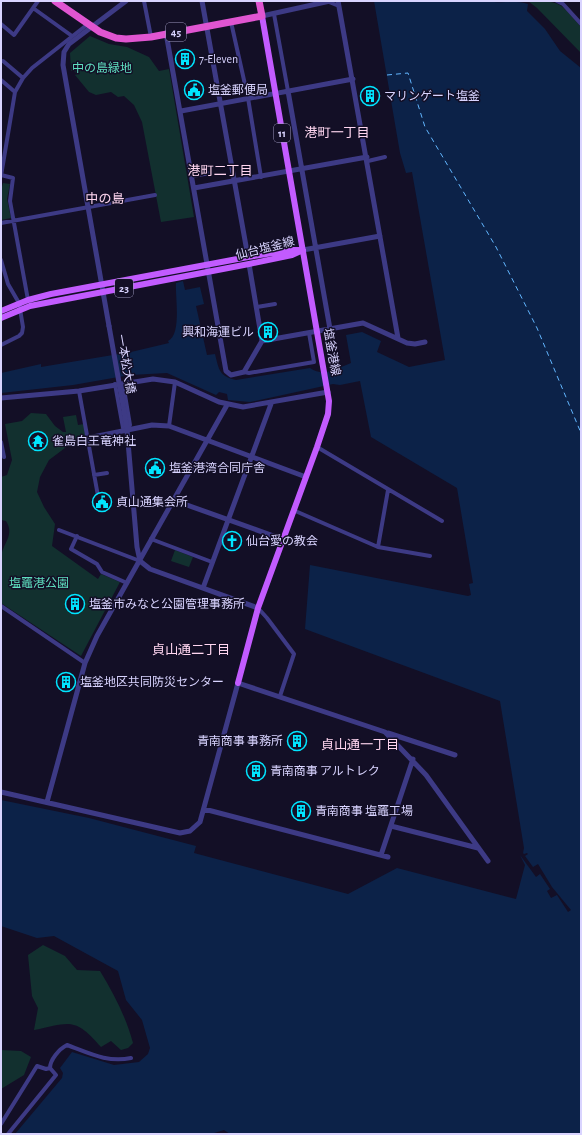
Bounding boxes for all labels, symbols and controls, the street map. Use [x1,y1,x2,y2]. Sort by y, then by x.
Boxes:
road number: 45 [166,23,186,41]
building icon: 7-Eleven [174,48,196,70]
place label: 7-Eleven [199,53,238,65]
park label: 中の島緑地 [72,61,132,74]
public building icon: 塩釜郵便局 [183,79,205,101]
place label: 塩釜郵便局 [208,83,268,96]
building icon: マリンゲート塩釜 [359,85,381,107]
place label: マリンゲート塩釜 [384,89,480,102]
road number: 11 [274,124,290,142]
district label: 港町一丁目 [304,126,370,140]
district label: 港町二丁目 [187,164,253,178]
district label: 中の島 [85,192,125,206]
street label: 仙台塩釜線 [234,234,296,261]
road number: 23 [115,279,133,297]
building icon: 興和海運ビル [257,321,279,343]
place label: 興和海運ビル [182,325,254,338]
street label: 塩釜港線 [322,327,343,377]
street label: 一本松大橋 [115,333,138,395]
temple icon: 雀島白王竜神社 [27,430,49,452]
place label: 雀島白王竜神社 [52,434,136,447]
public building icon: 塩釜港湾合同庁舎 [144,457,166,479]
place label: 塩釜港湾合同庁舎 [169,461,265,474]
public building icon: 貞山通集会所 [91,491,113,513]
place label: 貞山通集会所 [116,495,188,508]
church icon: 仙台愛の教会 [221,530,243,552]
place label: 仙台愛の教会 [246,534,318,547]
park label: 塩竈港公園 [9,576,69,589]
building icon: 塩釜市みなと公園管理事務所 [64,593,86,615]
place label: 塩釜市みなと公園管理事務所 [89,597,245,610]
district label: 貞山通二丁目 [152,643,230,657]
building icon: 塩釜地区共同防災センター [55,671,77,693]
place label: 塩釜地区共同防災センター [80,675,224,688]
building icon: 青南商事 事務所 [286,730,308,752]
place label: 青南商事 事務所 [197,734,283,747]
district label: 貞山通一丁目 [321,738,399,752]
building icon: 青南商事 アルトレク [245,760,267,782]
place label: 青南商事 アルトレク [270,765,380,777]
building icon: 青南商事 塩竈工場 [290,800,312,822]
place label: 青南商事 塩竈工場 [315,804,413,817]

